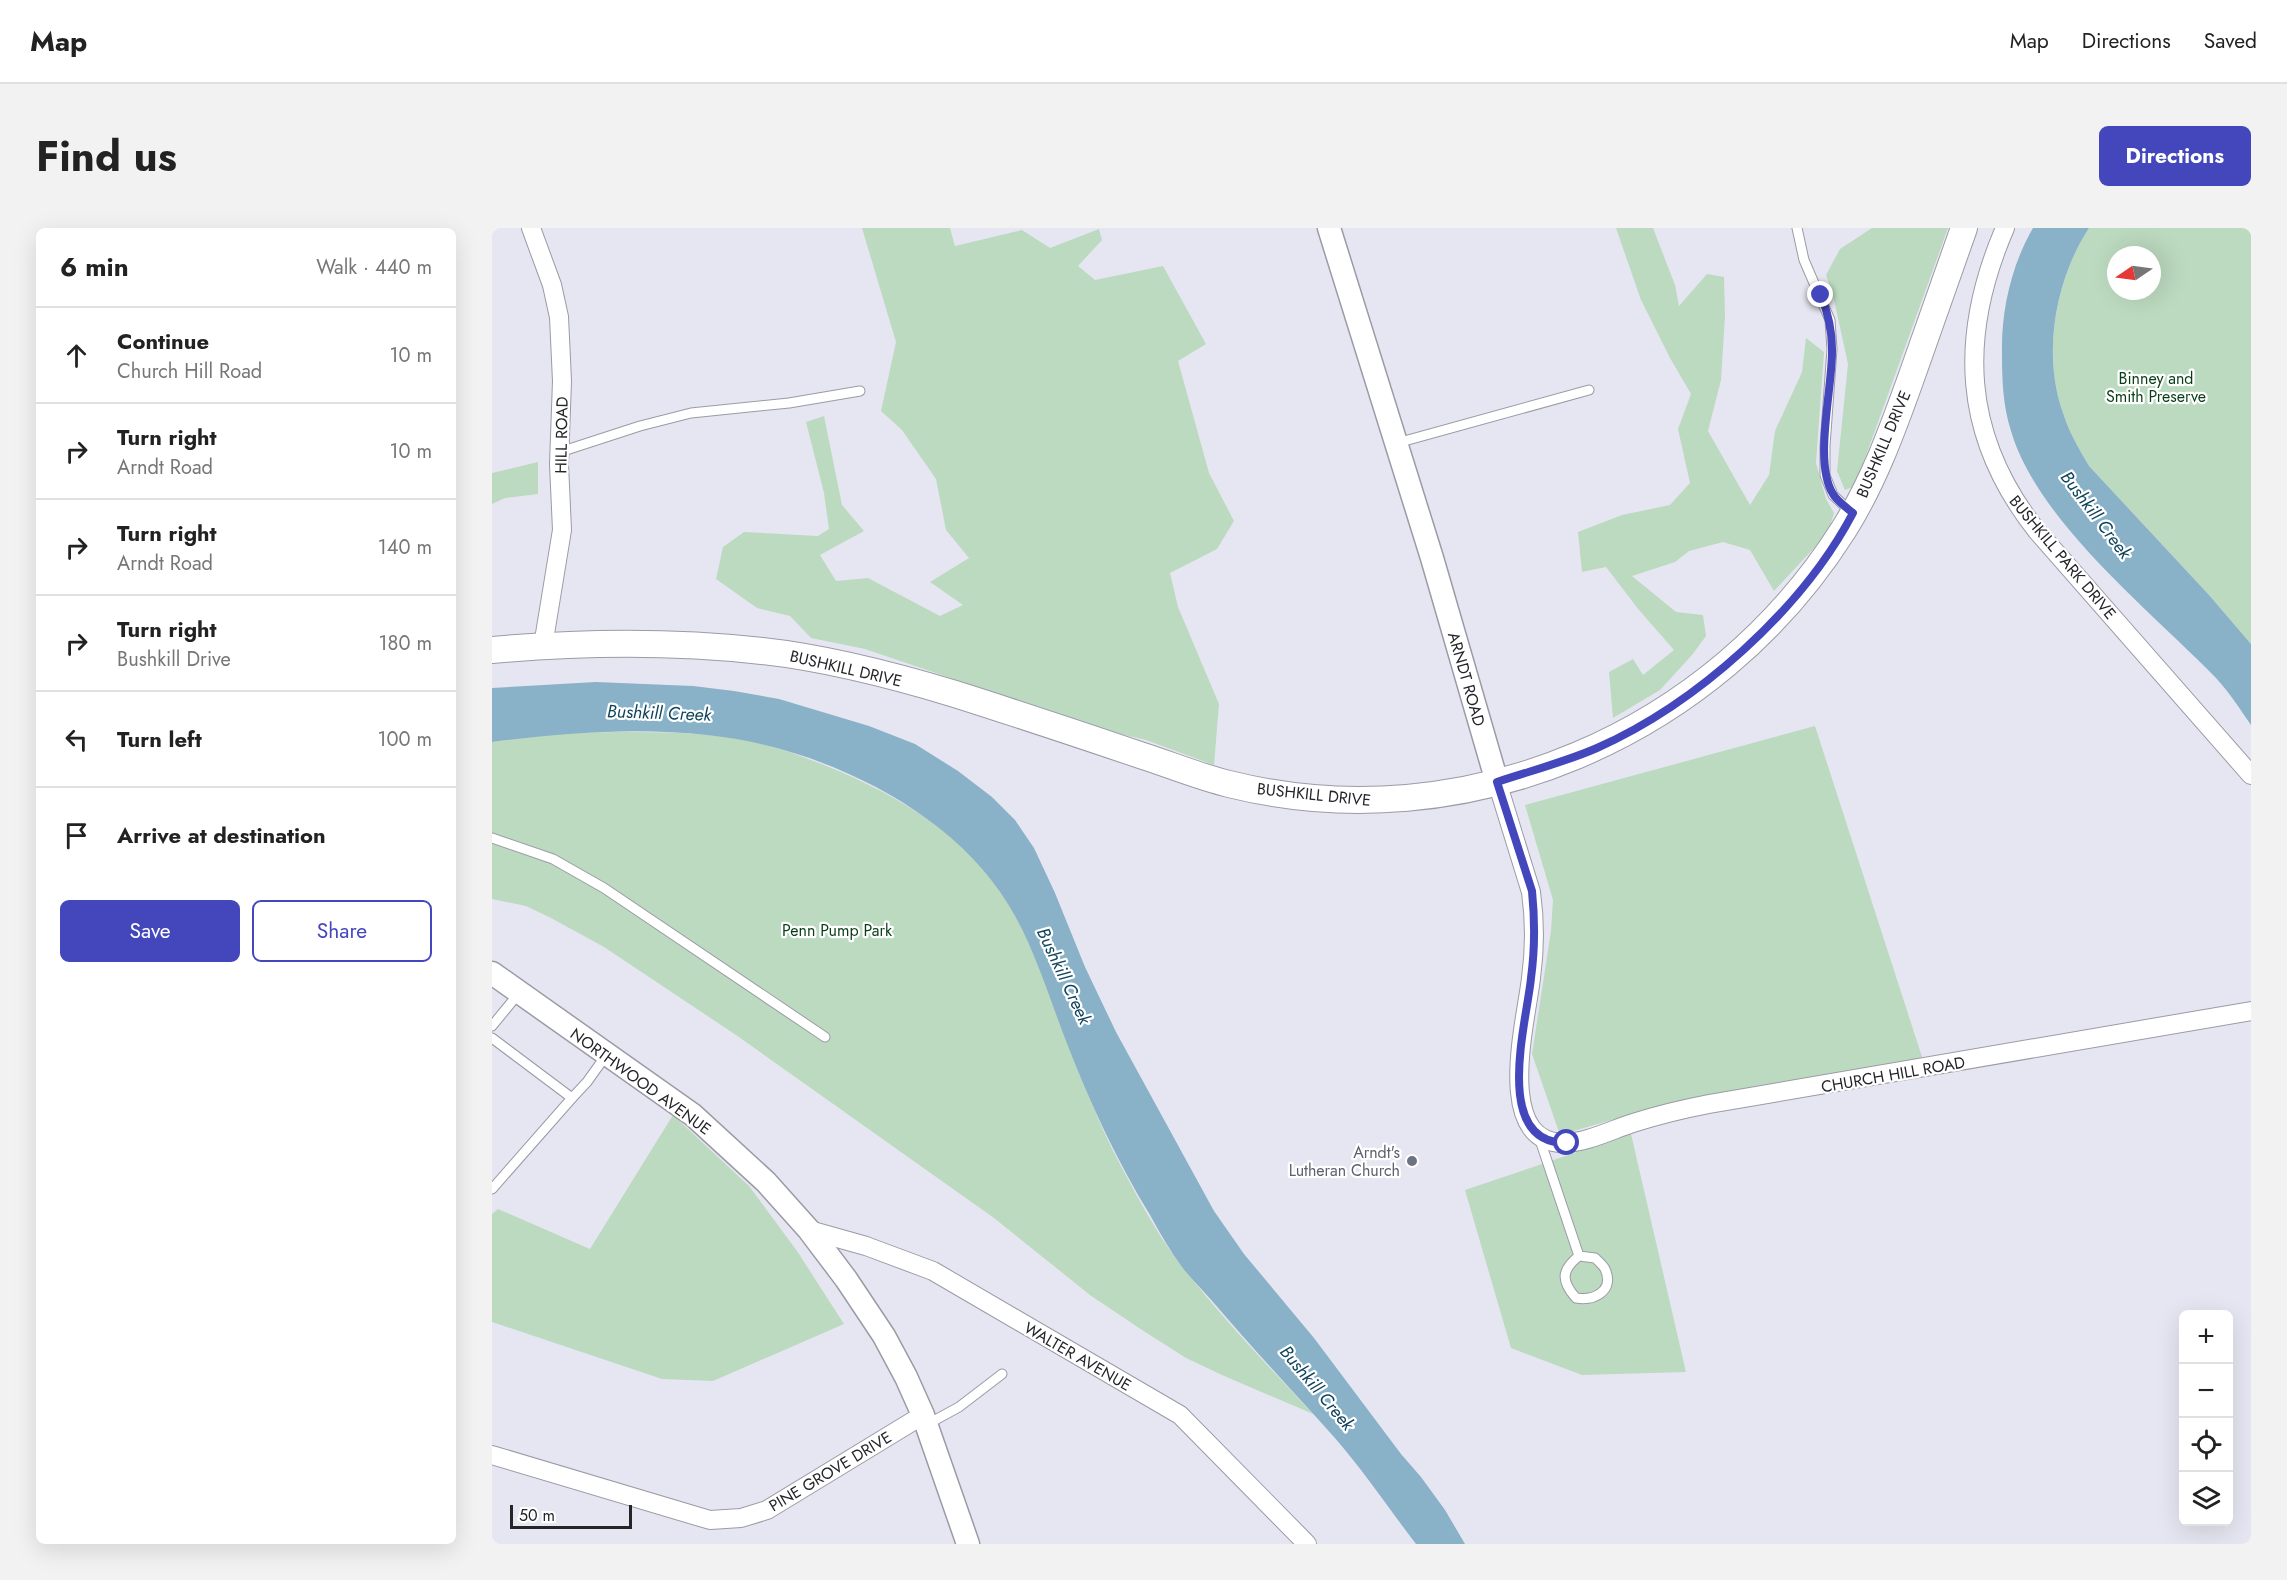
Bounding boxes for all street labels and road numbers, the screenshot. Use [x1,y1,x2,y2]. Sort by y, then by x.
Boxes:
street label: BUSHKILL DRIVE [1851,387,1916,501]
street label: HILL ROAD [549,396,574,474]
street label: BUSHKILL PARK DRIVE [2004,490,2121,624]
street label: ARNDT ROAD [1442,629,1491,729]
street label: BUSHKILL DRIVE [788,644,904,693]
street label: BUSHKILL DRIVE [1256,777,1372,812]
street label: NORTHWOOD AVENUE [566,1022,716,1140]
street label: CHURCH HILL ROAD [1819,1050,1967,1098]
street label: WALTER AVENUE [1020,1316,1136,1396]
street label: PINE GROVE DRIVE [765,1426,896,1517]

